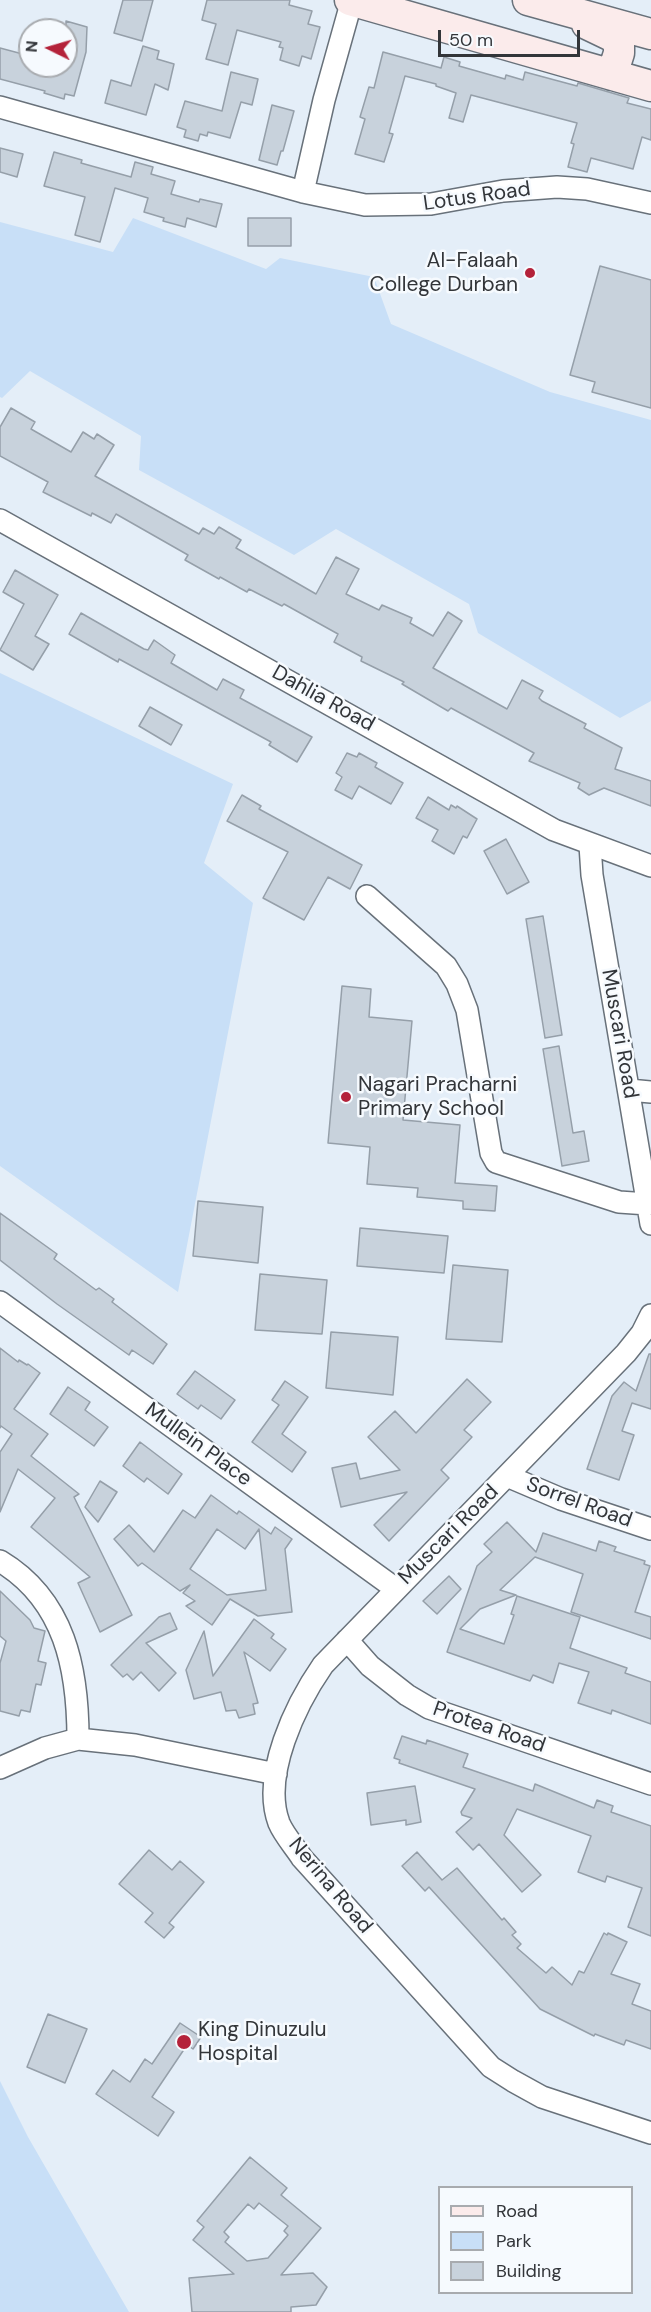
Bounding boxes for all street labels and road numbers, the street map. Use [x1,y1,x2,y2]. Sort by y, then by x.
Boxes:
street label: Lotus Road [422,177,532,217]
street label: Dahlia Road [267,660,379,738]
street label: Muscari Road [595,967,643,1101]
street label: Mullein Place [140,1398,256,1492]
street label: Sorrel Road [523,1472,635,1534]
street label: Muscari Road [394,1480,504,1590]
street label: Protea Road [429,1697,549,1759]
street label: Nerina Road [283,1833,377,1939]

